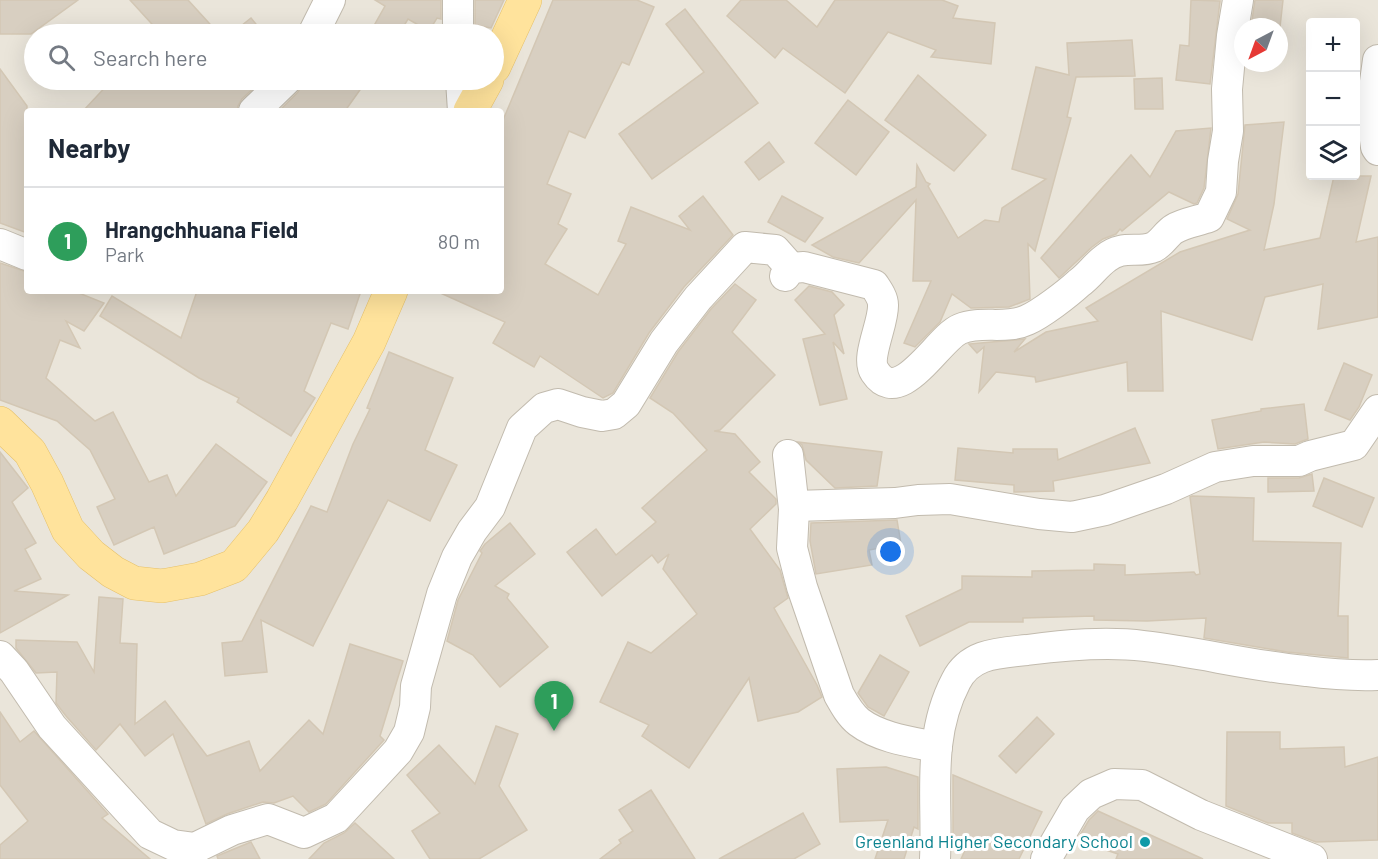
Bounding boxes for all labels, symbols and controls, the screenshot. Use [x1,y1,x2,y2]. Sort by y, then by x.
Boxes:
north arrow [1234,18,1288,72]
map controls [1306,18,1360,180]
button: + [1306,18,1360,72]
search box [24,24,504,90]
icon: search [45,41,78,74]
text: Search here [93,44,207,70]
button: − [1306,72,1360,126]
button: layers [1306,126,1360,180]
text: Nearby [48,132,130,163]
text: Hrangchhuana Field [105,216,298,242]
text: 1 [64,229,71,253]
text: 80 m [438,229,480,253]
text: Park [105,242,144,266]
your location [876,537,905,566]
pin: 1 [534,682,574,731]
place label: Greenland Higher Secondary School [855,830,1133,852]
marker: Greenland Higher Secondary School [1138,835,1152,849]

